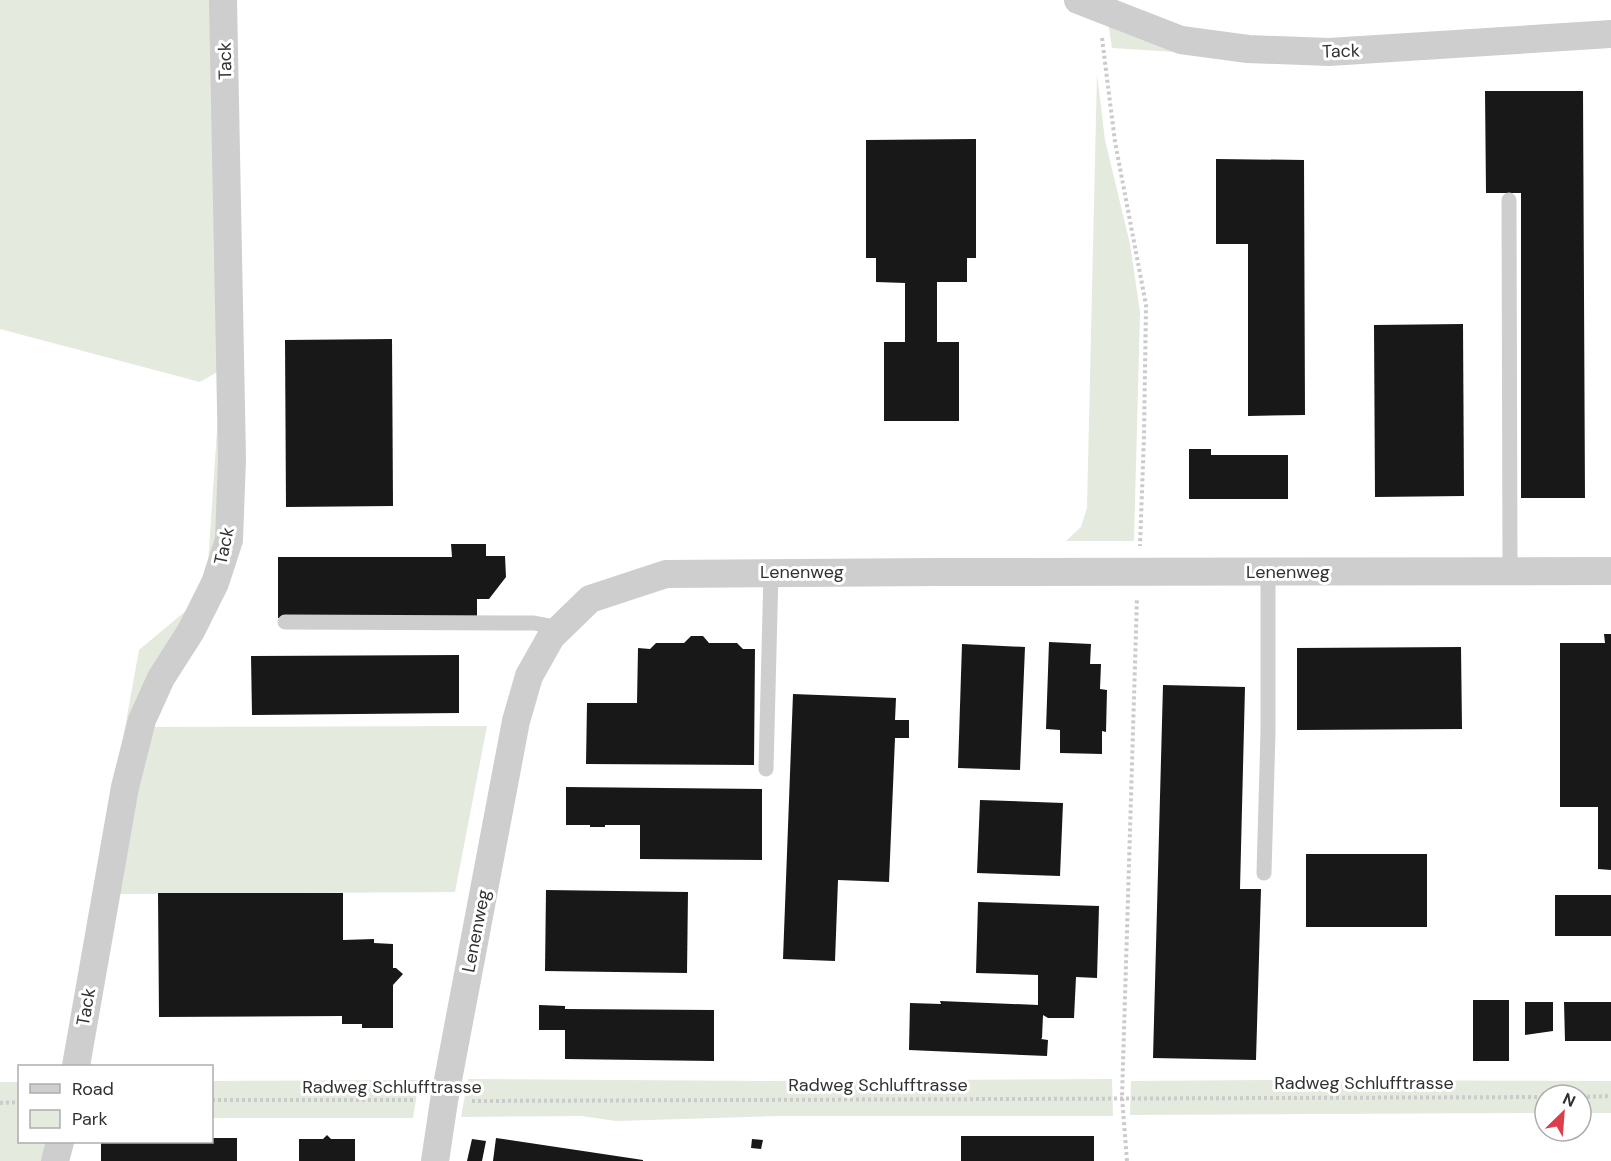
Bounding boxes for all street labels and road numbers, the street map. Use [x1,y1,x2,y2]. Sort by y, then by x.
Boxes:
street label: Tack [1322,38,1360,64]
street label: Tack [213,42,237,80]
street label: Tack [208,525,240,567]
street label: Lenenweg [760,560,844,584]
street label: Lenenweg [1246,560,1330,584]
street label: Lenenweg [456,888,496,974]
street label: Tack [71,986,101,1028]
street label: Radweg Schlufftrasse [1274,1071,1454,1095]
street label: Radweg Schlufftrasse [788,1073,968,1097]
street label: Radweg Schlufftrasse [302,1075,482,1099]

